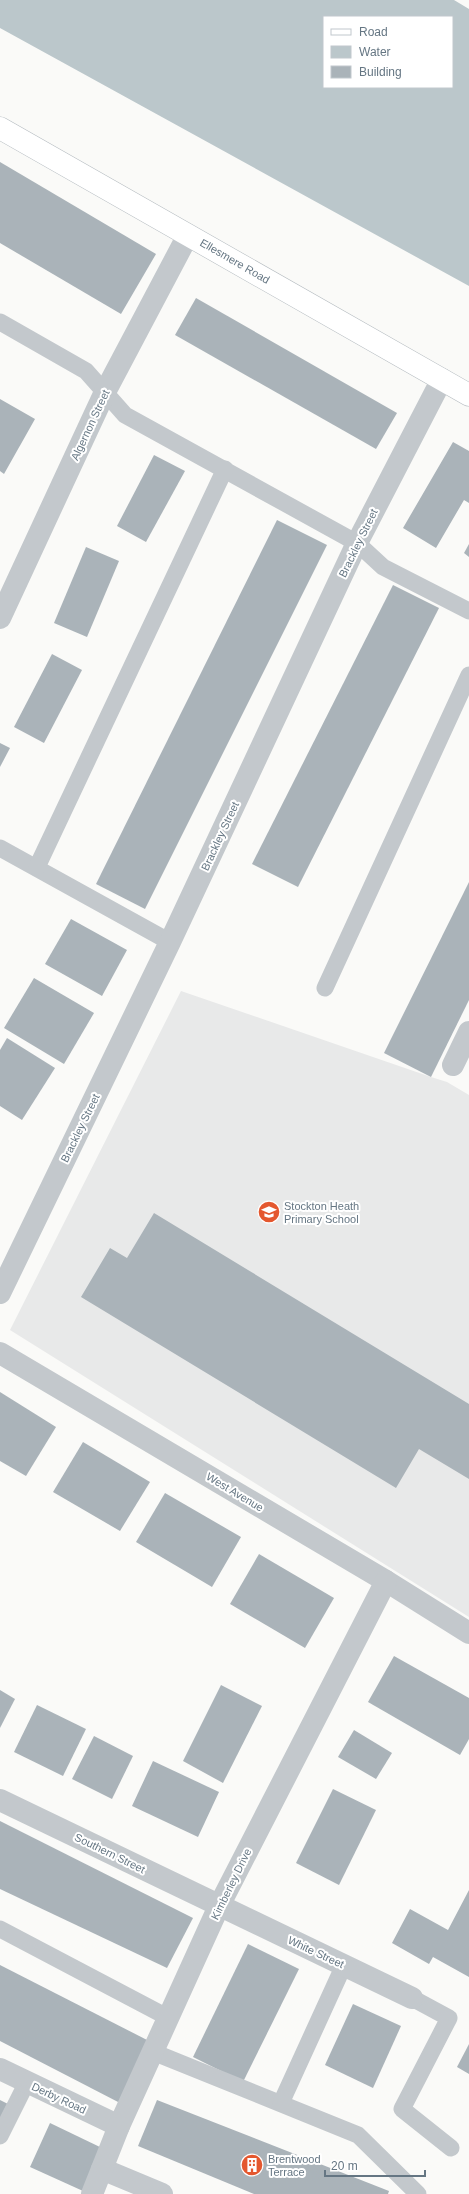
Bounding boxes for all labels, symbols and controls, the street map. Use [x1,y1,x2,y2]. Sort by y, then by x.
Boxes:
legend [323,16,453,88]
text: Road [359,25,388,39]
text: Water [359,45,391,59]
text: Building [359,65,402,79]
street label: Ellesmere Road [198,236,272,286]
street label: Algernon Street [68,388,112,462]
street label: Brackley Street [336,507,380,579]
street label: Brackley Street [199,800,241,872]
street label: Brackley Street [58,1092,102,1164]
school or university icon: Stockton Heath Primary School [256,1199,282,1225]
place label: Stockton Heath Primary School [284,1200,359,1225]
street label: West Avenue [204,1470,266,1514]
street label: Southern Street [73,1831,147,1875]
street label: Kimberley Drive [209,1846,253,1922]
street label: White Street [286,1934,346,1970]
street label: Derby Road [30,2080,88,2116]
building icon: Brentwood Terrace [239,2152,265,2178]
scale bar [325,2152,425,2178]
place label: Brentwood Terrace [268,2153,321,2178]
text: 20 m [331,2159,358,2173]

